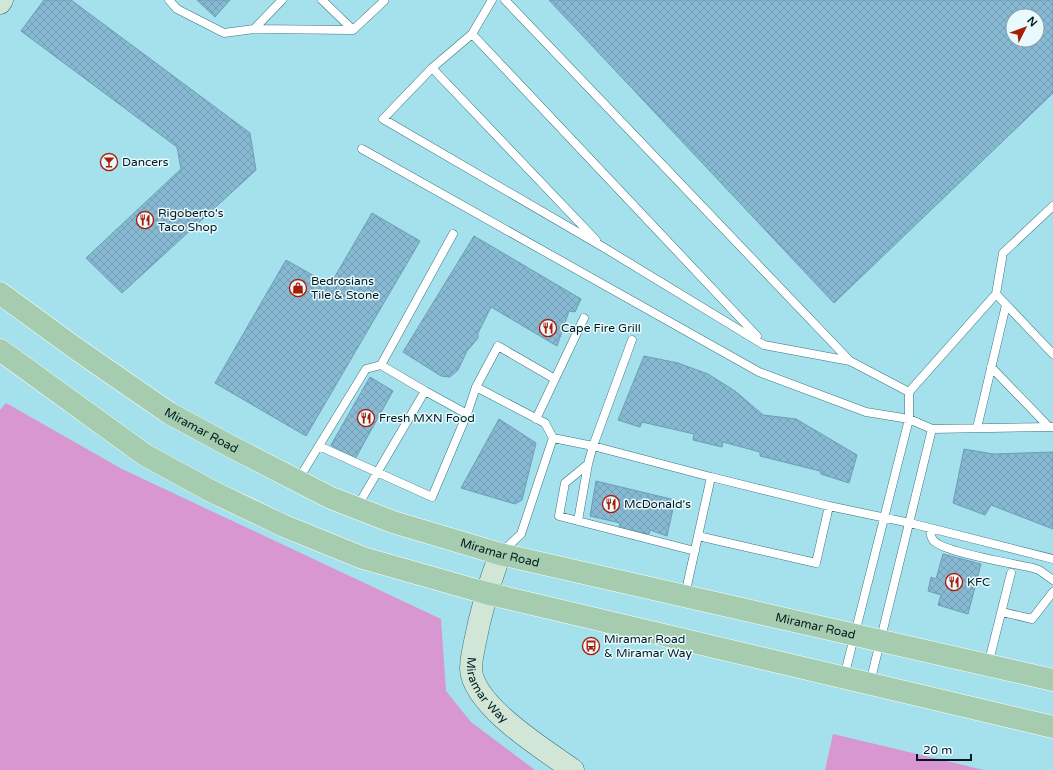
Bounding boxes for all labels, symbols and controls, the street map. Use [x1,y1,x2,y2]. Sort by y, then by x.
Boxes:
north arrow [1005,8,1045,48]
text: N [1024,14,1040,29]
bar icon: Dancers [99,152,119,172]
place label: Dancers [122,155,169,169]
place label: Rigoberto's Taco Shop [158,206,224,234]
restaurant icon: Rigoberto's Taco Shop [135,210,155,230]
place label: Bedrosians Tile & Stone [311,274,379,302]
shop icon: Bedrosians Tile & Stone [288,278,308,298]
restaurant icon: Cape Fire Grill [538,318,558,338]
place label: Cape Fire Grill [561,321,641,335]
street label: Miramar Road [162,405,240,456]
restaurant icon: Fresh MXN Food [356,408,376,428]
place label: Fresh MXN Food [379,411,475,425]
restaurant icon: McDonald's [601,494,621,514]
place label: McDonald's [624,497,691,511]
street label: Miramar Road [459,535,541,570]
restaurant icon: KFC [944,572,964,592]
place label: KFC [967,575,990,589]
street label: Miramar Road [774,610,857,642]
place label: Miramar Road & Miramar Way [604,632,692,660]
bus stop icon: Miramar Road & Miramar Way [581,636,601,656]
street label: Miramar Way [464,656,511,726]
scale bar [917,736,971,762]
text: 20 m [923,743,952,757]

